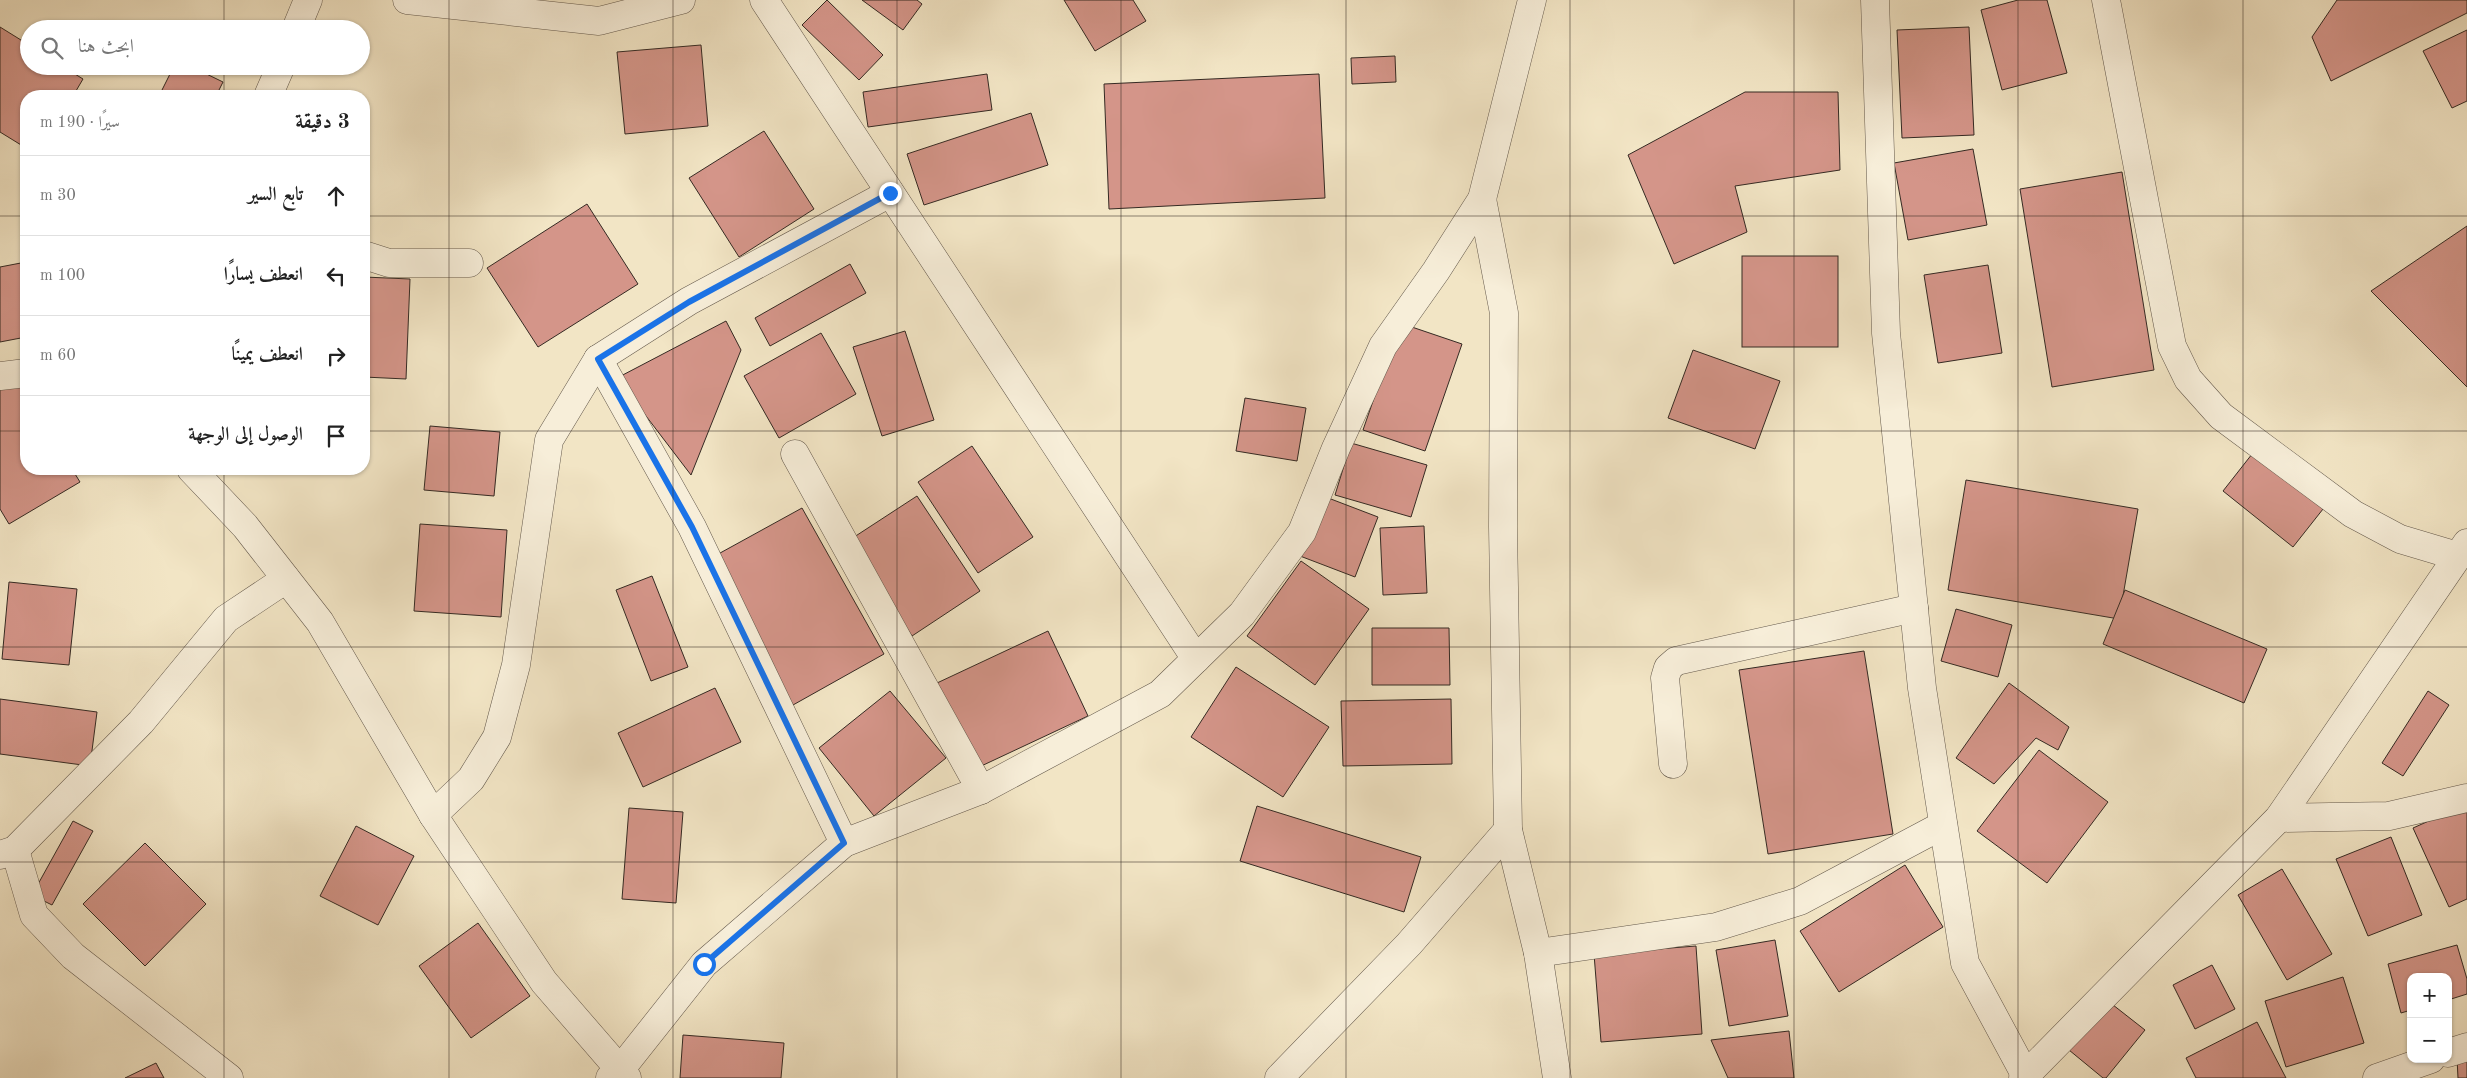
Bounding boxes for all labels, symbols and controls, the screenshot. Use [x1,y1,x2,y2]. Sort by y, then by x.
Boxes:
search box [20,20,370,75]
icon: search [38,34,66,62]
text: ابحث هنا [78,38,134,57]
text: 3 دقيقة [295,112,350,133]
text: سيرًا · 190 m [40,115,120,131]
icon: ahead [322,182,350,210]
route end [879,182,902,205]
text: تابع السير [248,186,303,205]
text: 30 m [40,188,76,204]
icon: left [322,262,350,290]
text: انعطف يسارًا [224,266,303,285]
text: 100 m [40,268,85,284]
icon: right [322,342,350,370]
text: انعطف يمينًا [231,346,303,365]
text: 60 m [40,348,76,364]
icon: arrive [322,422,350,450]
text: الوصول إلى الوجهة [188,426,303,445]
route start [693,953,716,976]
map controls [2407,973,2452,1063]
button: + [2407,973,2452,1018]
button: − [2407,1018,2452,1063]

